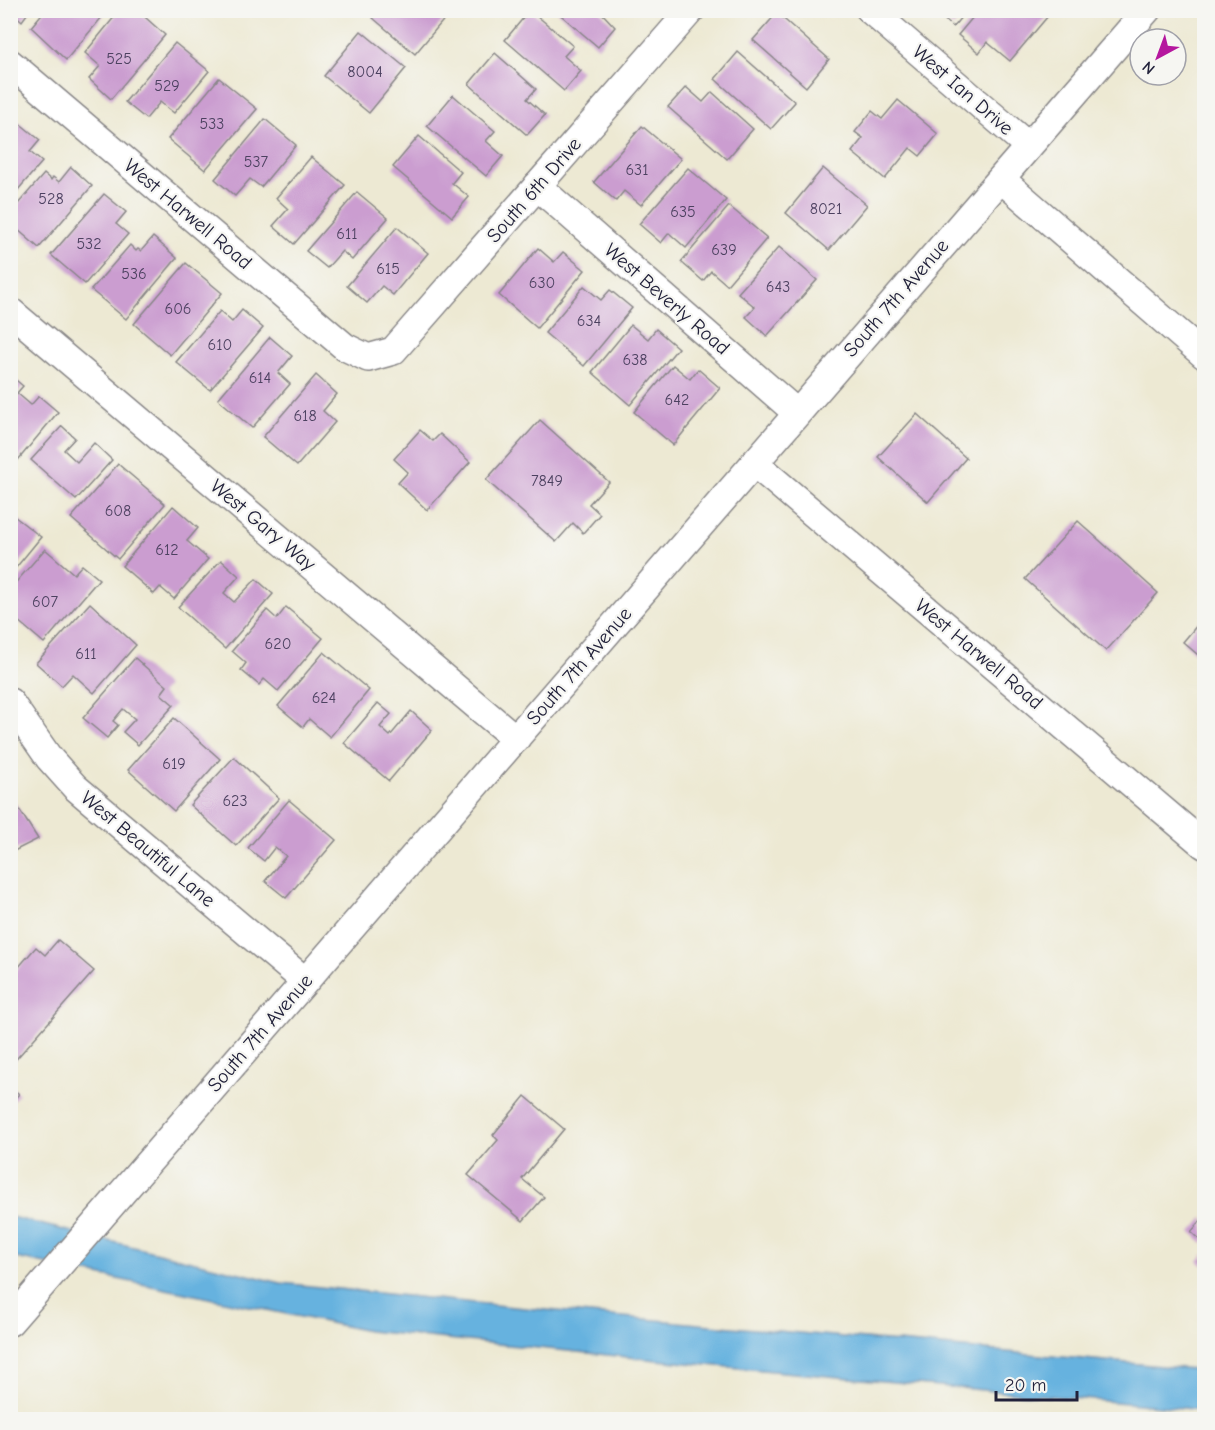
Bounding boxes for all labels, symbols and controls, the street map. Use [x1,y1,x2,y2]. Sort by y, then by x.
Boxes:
north arrow [1128,27,1188,87]
street label: West Ian Drive [908,40,1018,140]
house number: 525 [106,50,132,68]
text: N [1139,57,1159,78]
house number: 8004 [347,63,383,81]
house number: 529 [154,77,180,95]
house number: 533 [200,115,224,133]
street label: South 6th Drive [482,133,586,247]
house number: 537 [244,153,269,171]
street label: West Harwell Road [119,154,257,274]
house number: 631 [625,161,649,179]
house number: 528 [38,190,64,208]
house number: 8021 [810,200,842,218]
house number: 635 [670,203,696,221]
house number: 611 [336,225,358,243]
street label: South 7th Avenue [839,234,953,362]
house number: 532 [76,235,102,253]
street label: West Beverly Road [600,238,734,360]
house number: 639 [711,241,737,259]
house number: 615 [376,260,400,278]
house number: 536 [121,265,147,283]
house number: 630 [529,274,555,292]
house number: 643 [766,278,790,296]
house number: 606 [164,300,192,318]
house number: 634 [577,312,601,330]
house number: 610 [208,336,232,354]
house number: 638 [622,351,648,369]
house number: 614 [249,369,271,387]
house number: 642 [665,391,689,409]
house number: 618 [293,407,317,425]
house number: 7849 [531,472,563,490]
street label: West Gary Way [206,474,320,576]
house number: 608 [105,502,131,520]
house number: 612 [155,541,179,559]
house number: 607 [32,593,58,611]
street label: West Harwell Road [910,594,1048,714]
street label: South 7th Avenue [522,602,636,730]
house number: 620 [265,635,291,653]
house number: 611 [75,645,97,663]
house number: 624 [312,689,336,707]
house number: 619 [162,755,186,773]
street label: West Beautiful Lane [76,786,220,912]
house number: 623 [222,792,248,810]
street label: South 7th Avenue [203,969,317,1097]
scale bar [996,1364,1077,1402]
text: 20 m [1005,1375,1046,1396]

